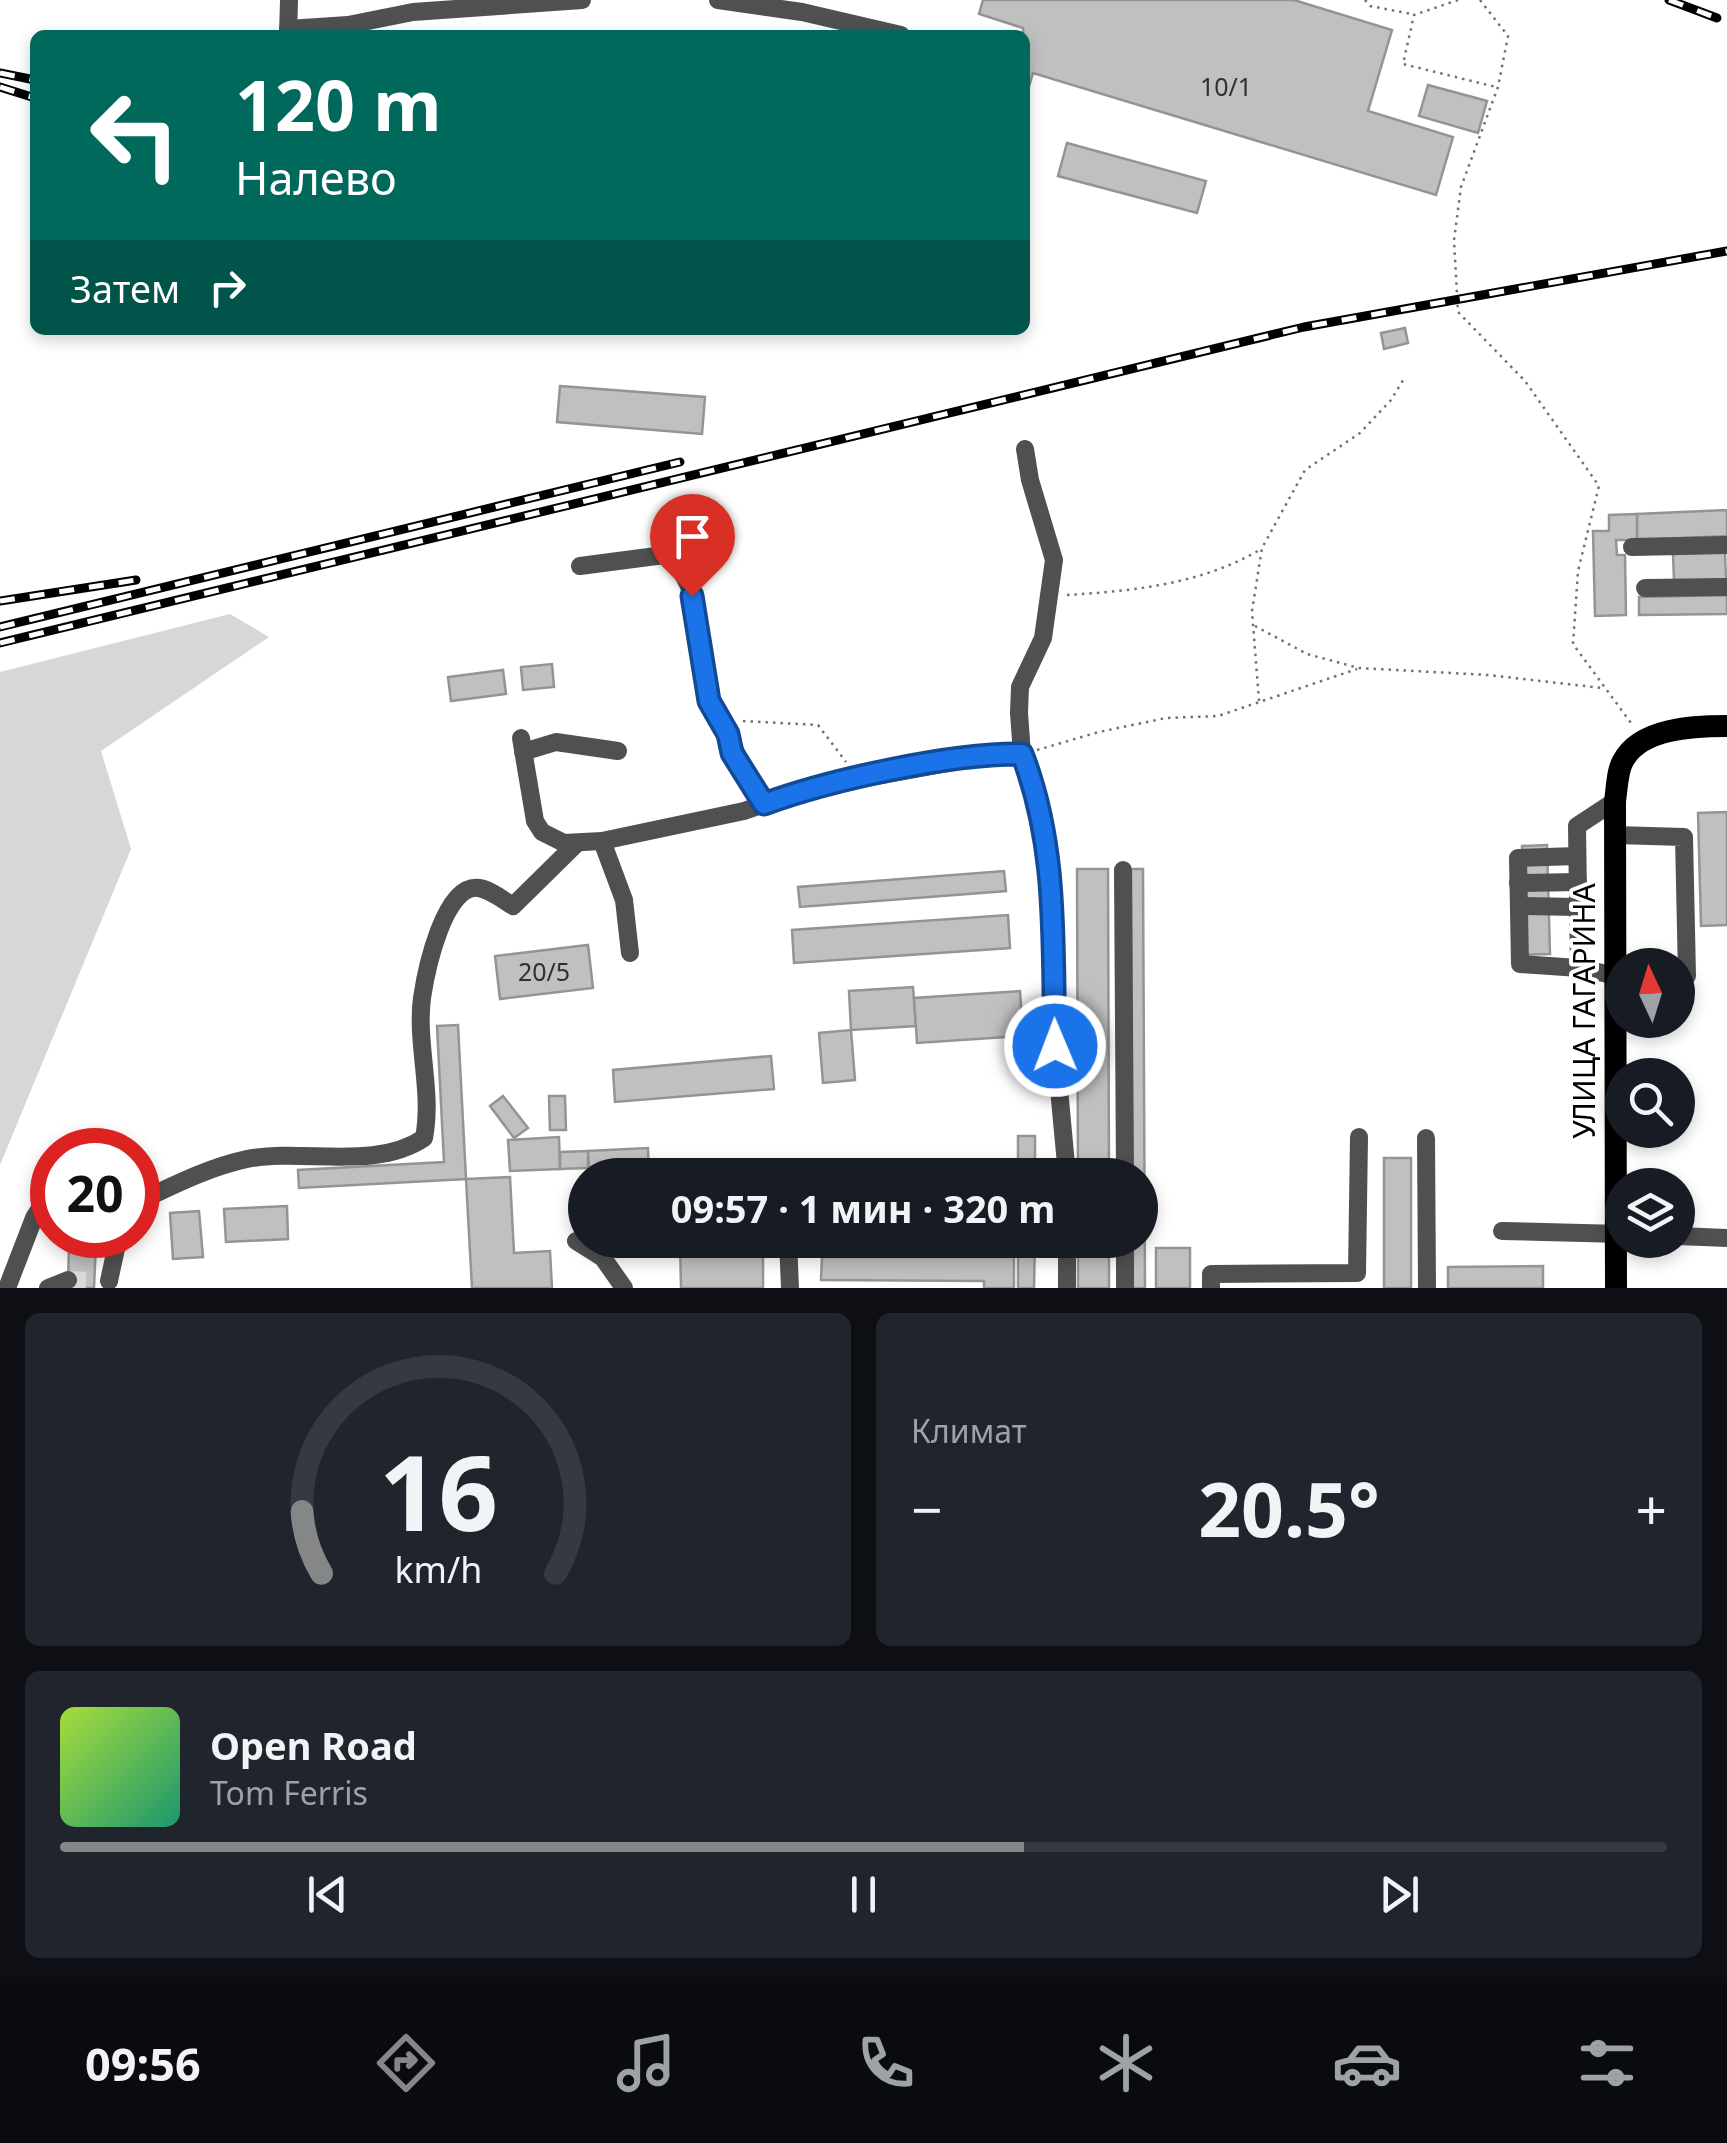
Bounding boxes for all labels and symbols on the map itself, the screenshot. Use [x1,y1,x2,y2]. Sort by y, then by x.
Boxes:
house number: 10/1 [1200,69,1252,103]
pin [650,494,735,597]
street label: УЛИЦА ГАГАРИНА [1563,882,1604,1139]
north arrow [1605,948,1695,1038]
house number: 20/5 [518,954,570,988]
position arrow [1003,994,1107,1098]
speed limit sign: 20 [30,1128,160,1258]

